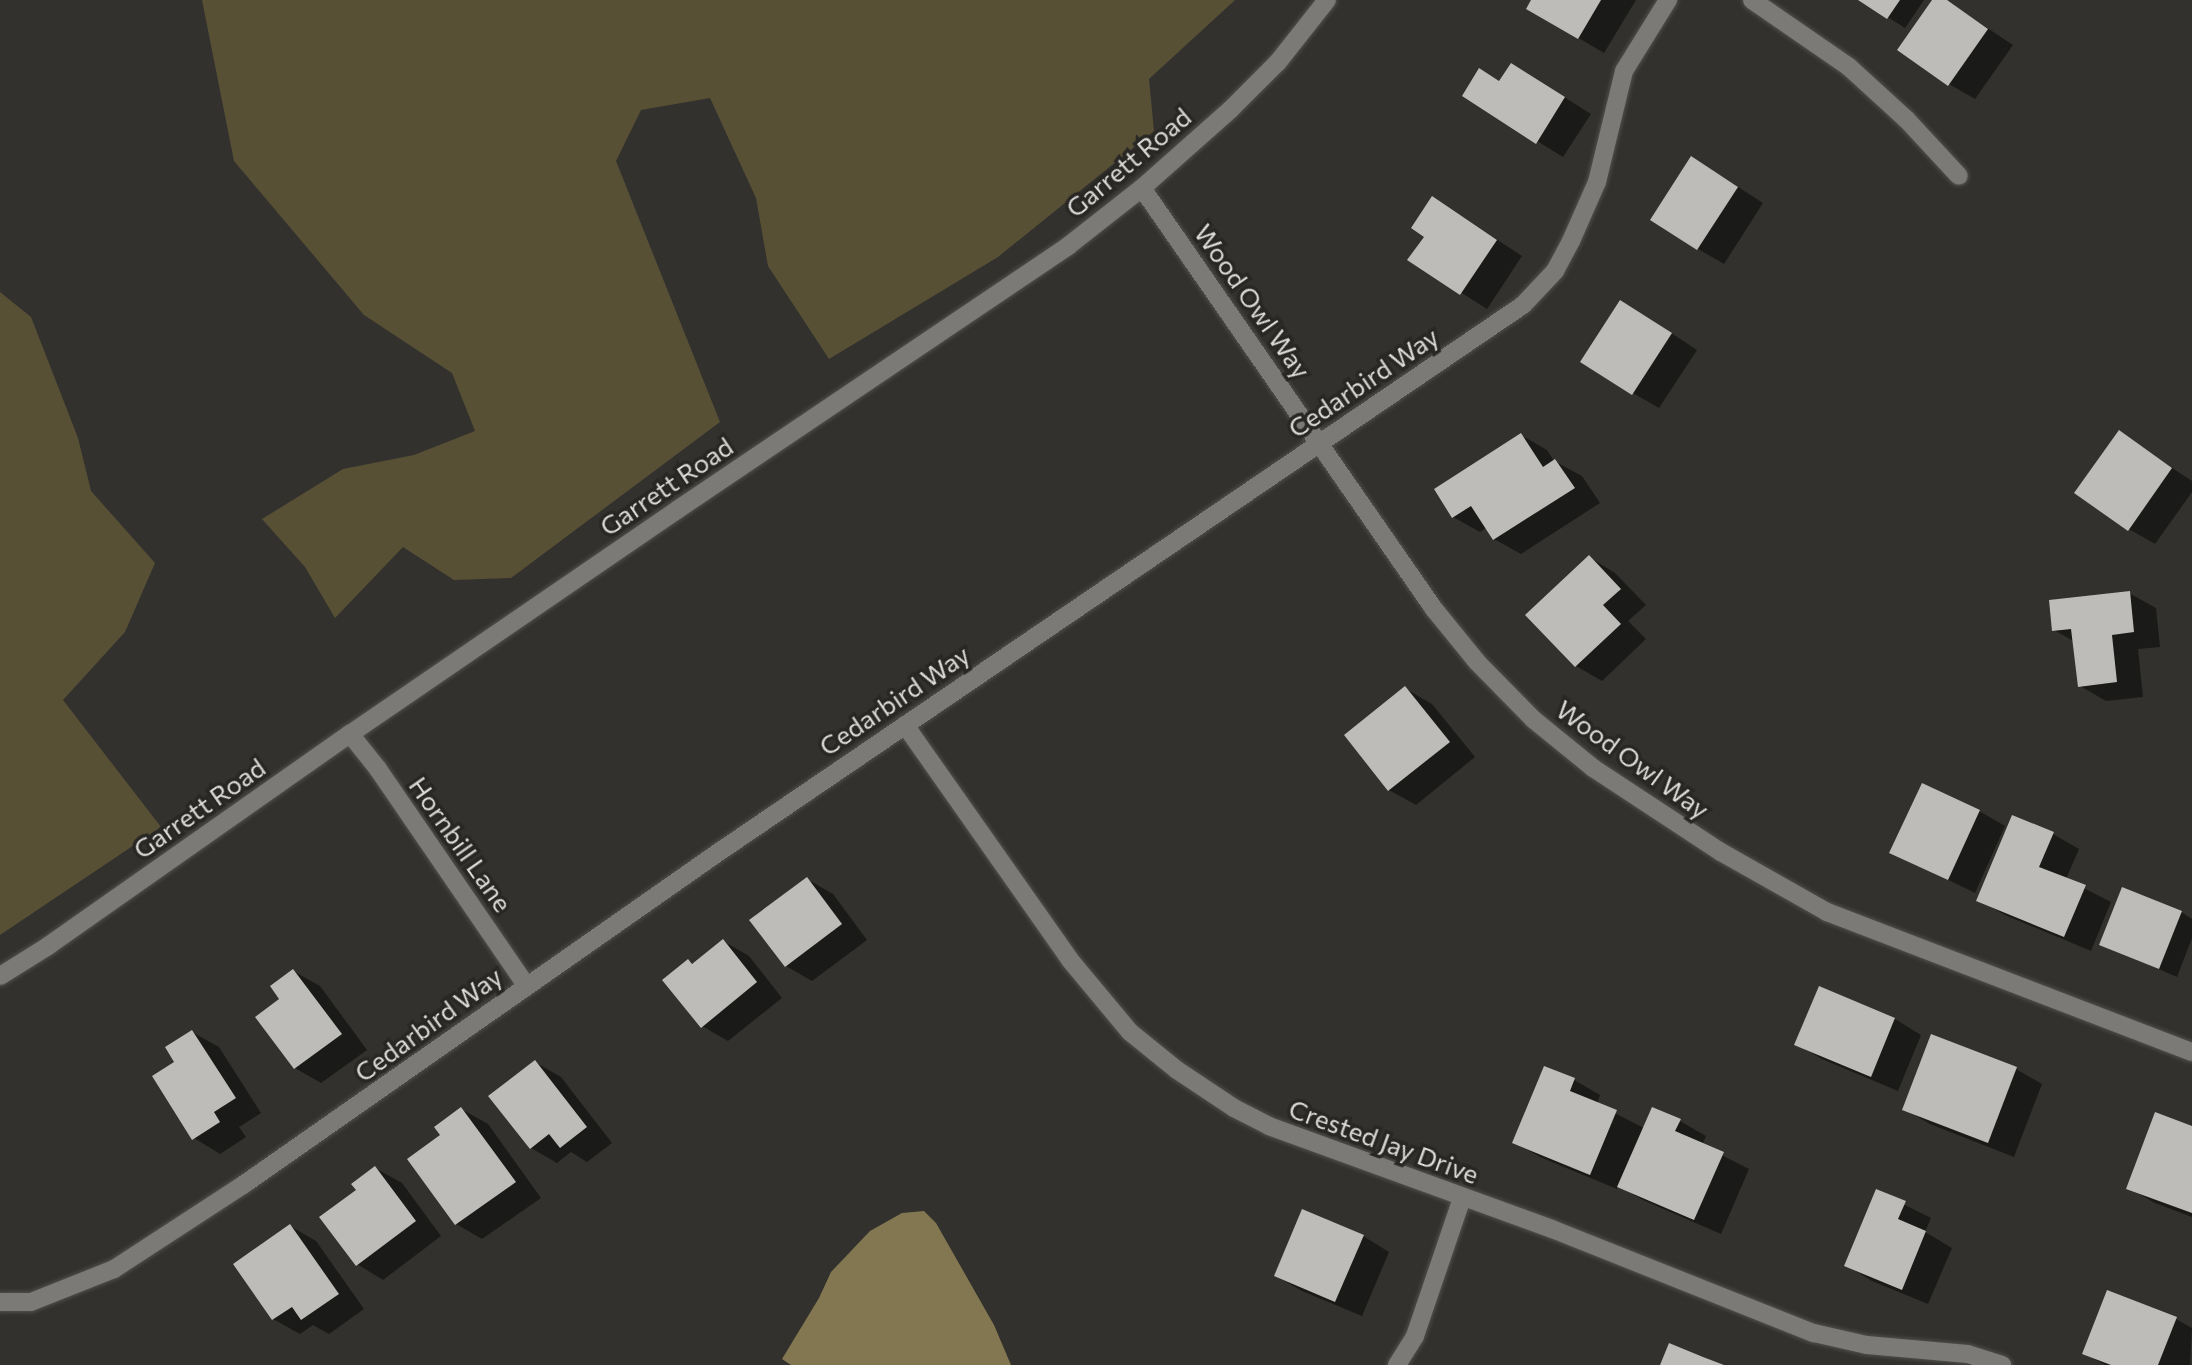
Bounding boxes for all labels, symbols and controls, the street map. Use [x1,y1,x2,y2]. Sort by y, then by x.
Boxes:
street label: Garrett Road [1059,101,1197,223]
street label: Wood Owl Way [1188,218,1318,384]
street label: Cedarbird Way [1282,320,1444,444]
street label: Garrett Road [594,430,738,542]
street label: Cedarbird Way [813,638,975,762]
street label: Wood Owl Way [1550,693,1716,825]
street label: Garrett Road [127,751,271,865]
street label: Hornbill Lane [403,770,519,918]
street label: Cedarbird Way [348,960,508,1088]
street label: Crested Jay Drive [1285,1092,1483,1190]

